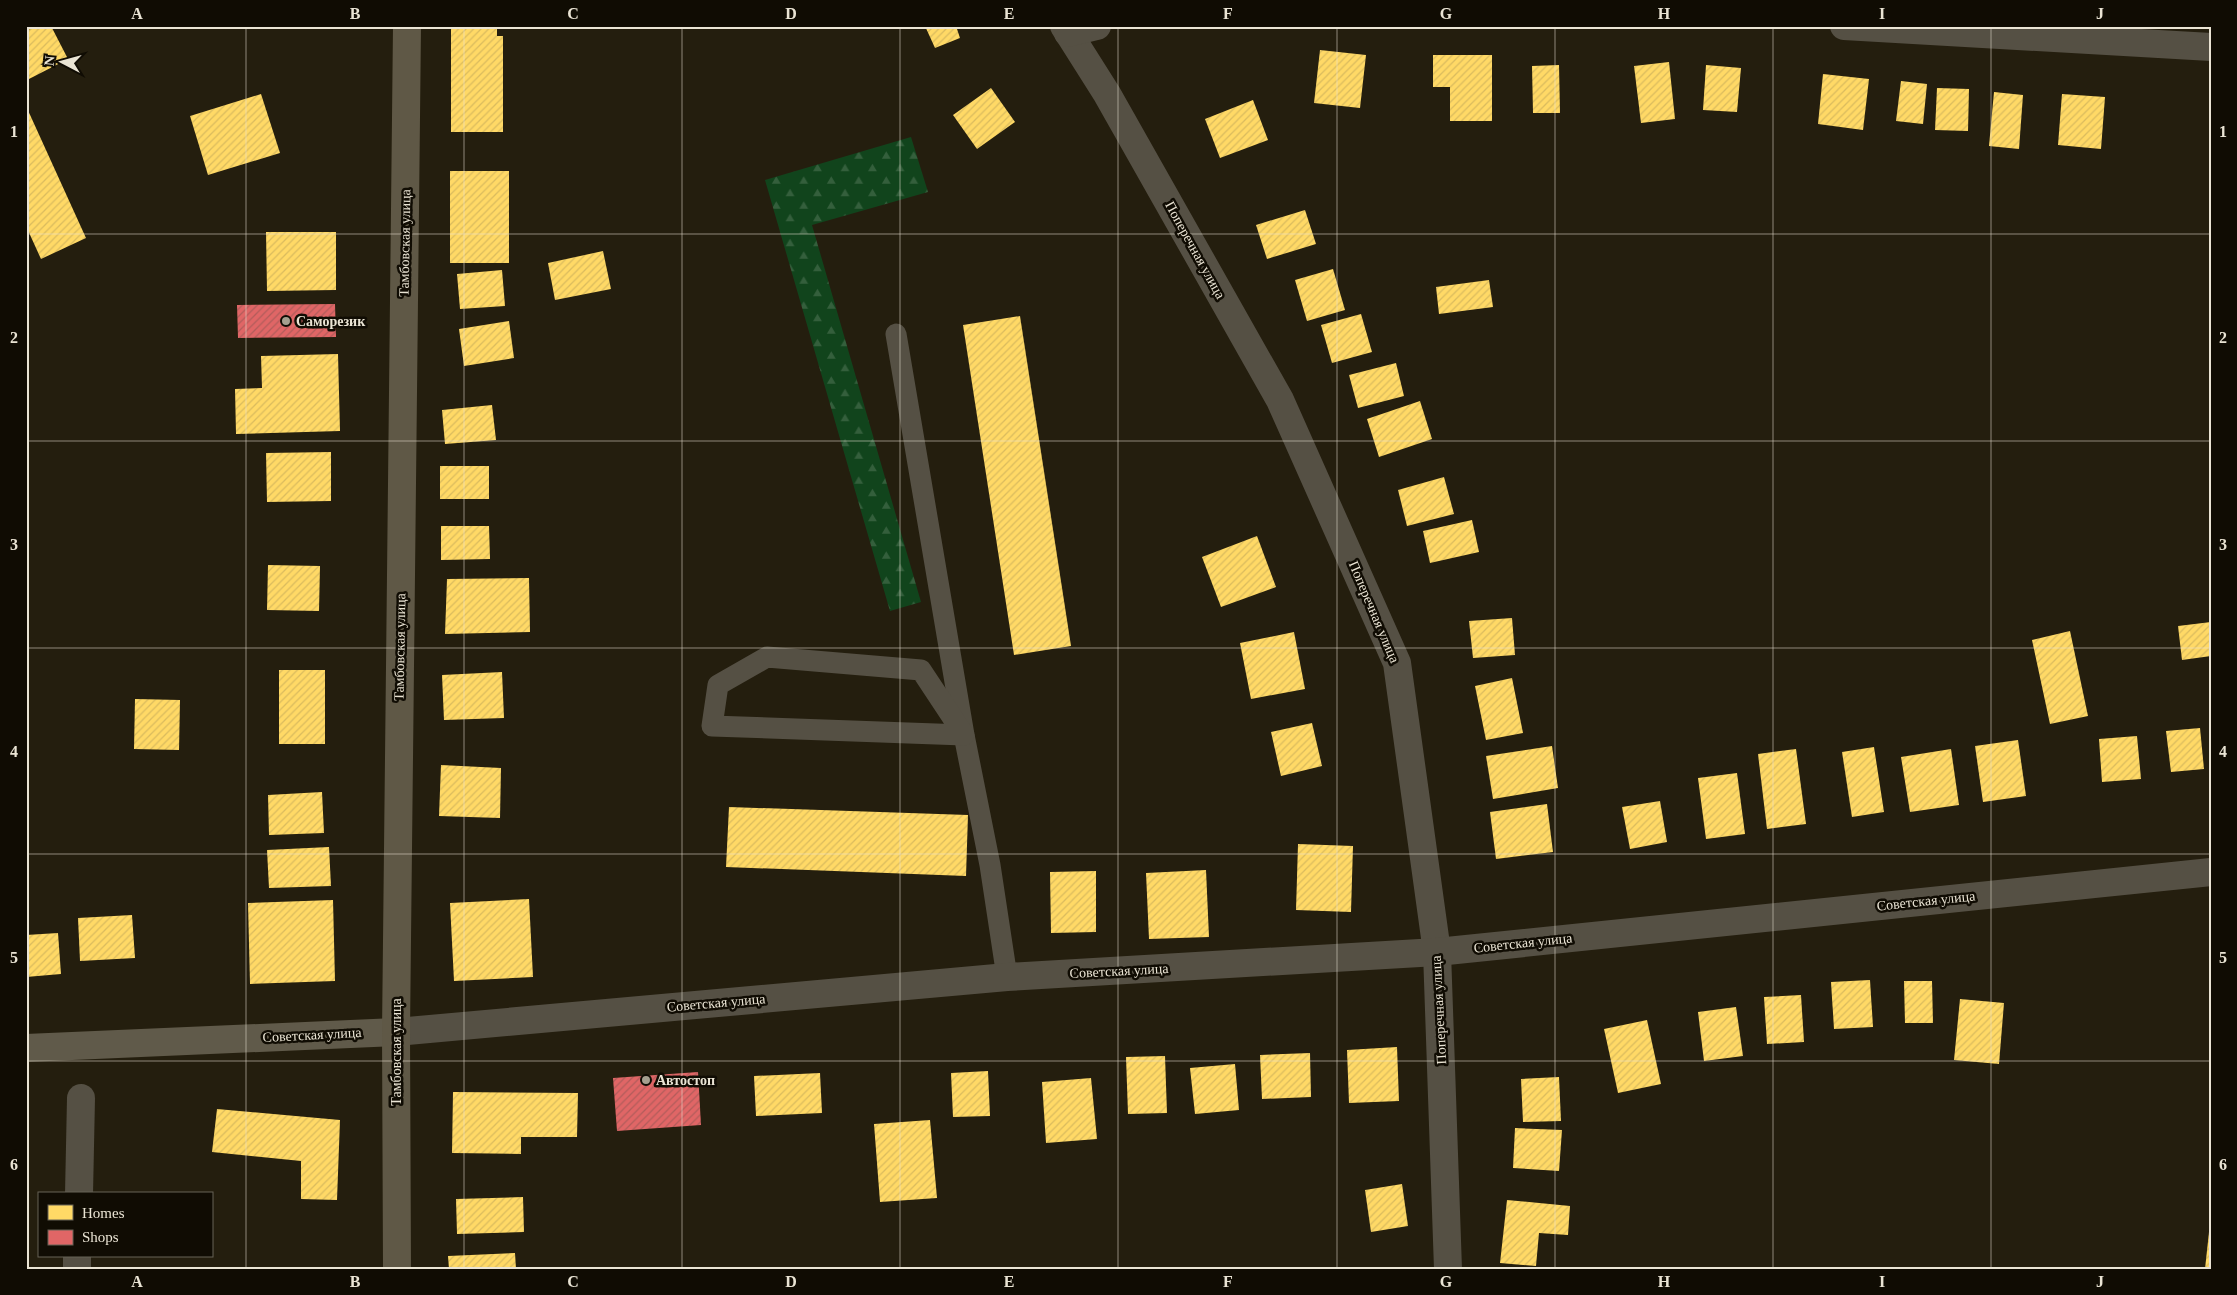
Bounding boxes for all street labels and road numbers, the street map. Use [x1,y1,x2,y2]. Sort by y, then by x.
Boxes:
street label: Тамбовская улица [397,188,413,297]
street label: Поперечная улица [1162,199,1228,302]
street label: Поперечная улица [1346,559,1402,666]
street label: Тамбовская улица [392,592,408,701]
street label: Советская улица [1876,888,1977,914]
street label: Советская улица [1473,930,1574,956]
street label: Поперечная улица [1429,954,1449,1065]
street label: Советская улица [1069,961,1170,981]
street label: Советская улица [666,991,767,1015]
street label: Тамбовская улица [389,997,404,1106]
street label: Советская улица [262,1025,363,1045]

